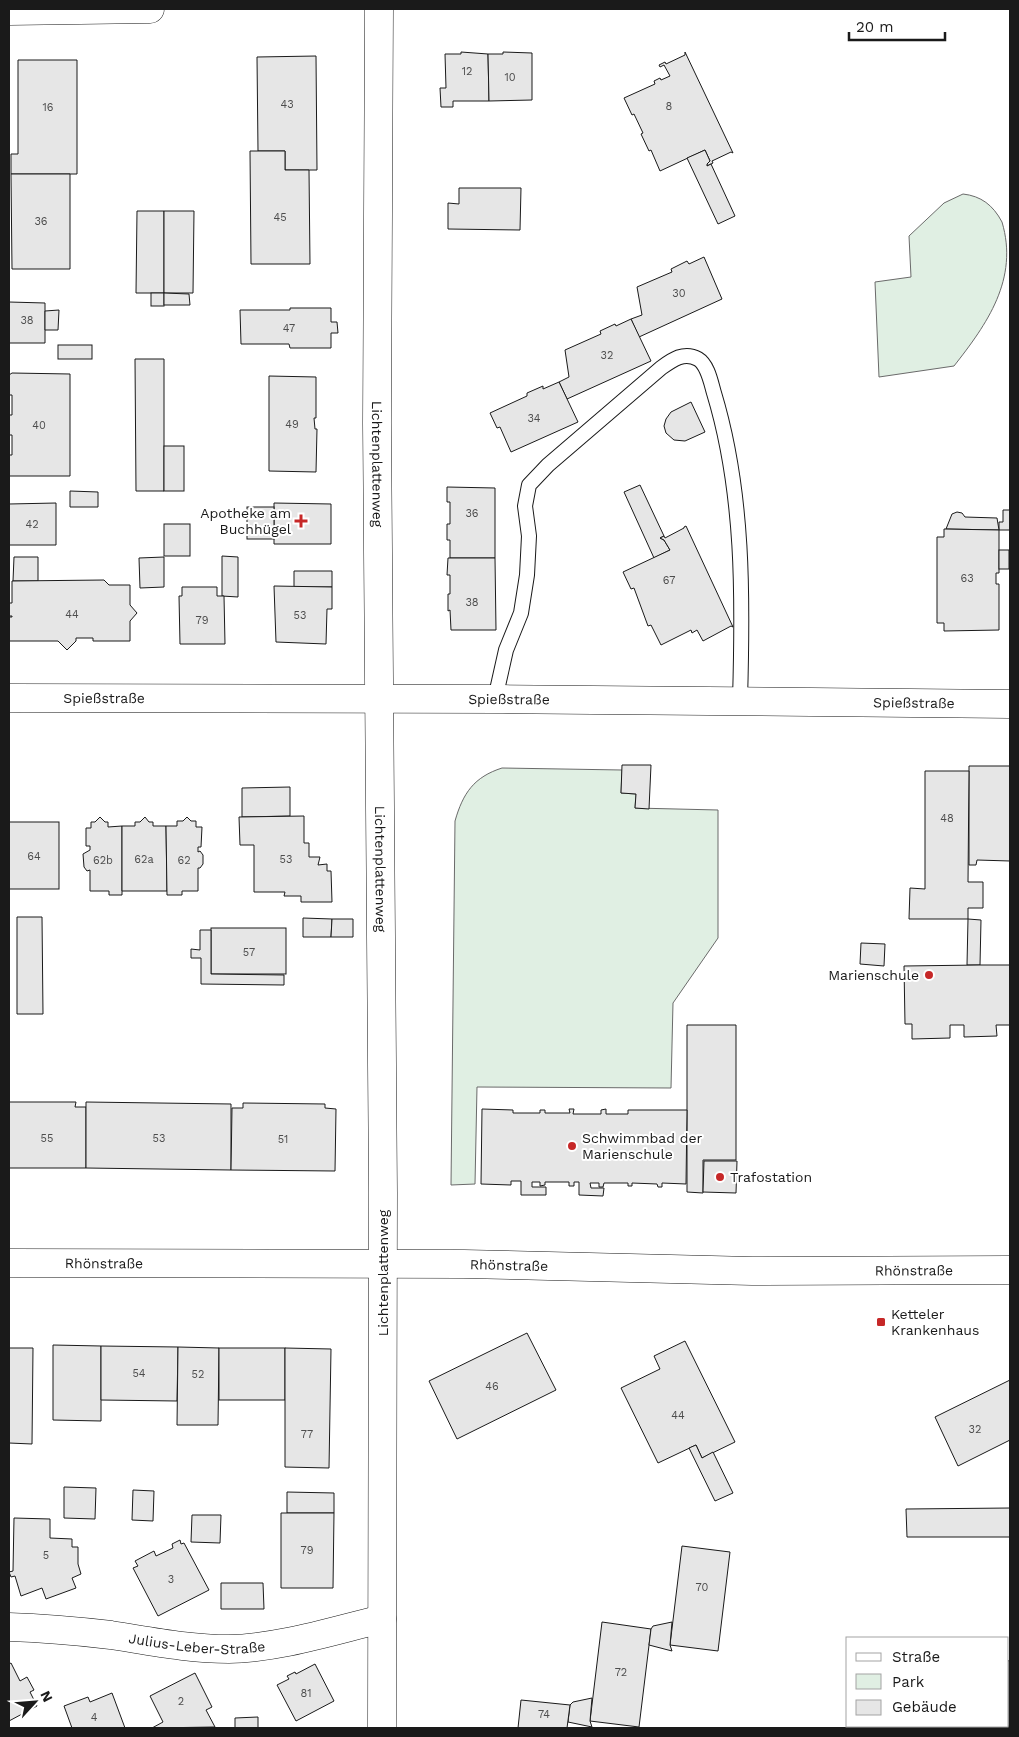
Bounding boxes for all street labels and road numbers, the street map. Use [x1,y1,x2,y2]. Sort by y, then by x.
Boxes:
street label: Lichtenplattenweg [369,401,386,528]
street label: Spießstraße [63,690,145,706]
street label: Spießstraße [468,691,550,707]
street label: Spießstraße [873,694,955,711]
street label: Lichtenplattenweg [372,806,389,933]
street label: Lichtenplattenweg [375,1209,391,1336]
street label: Rhönstraße [65,1255,143,1271]
street label: Rhönstraße [470,1256,548,1274]
street label: Rhönstraße [875,1262,953,1279]
street label: Julius-Leber-Straße [127,1630,266,1657]

